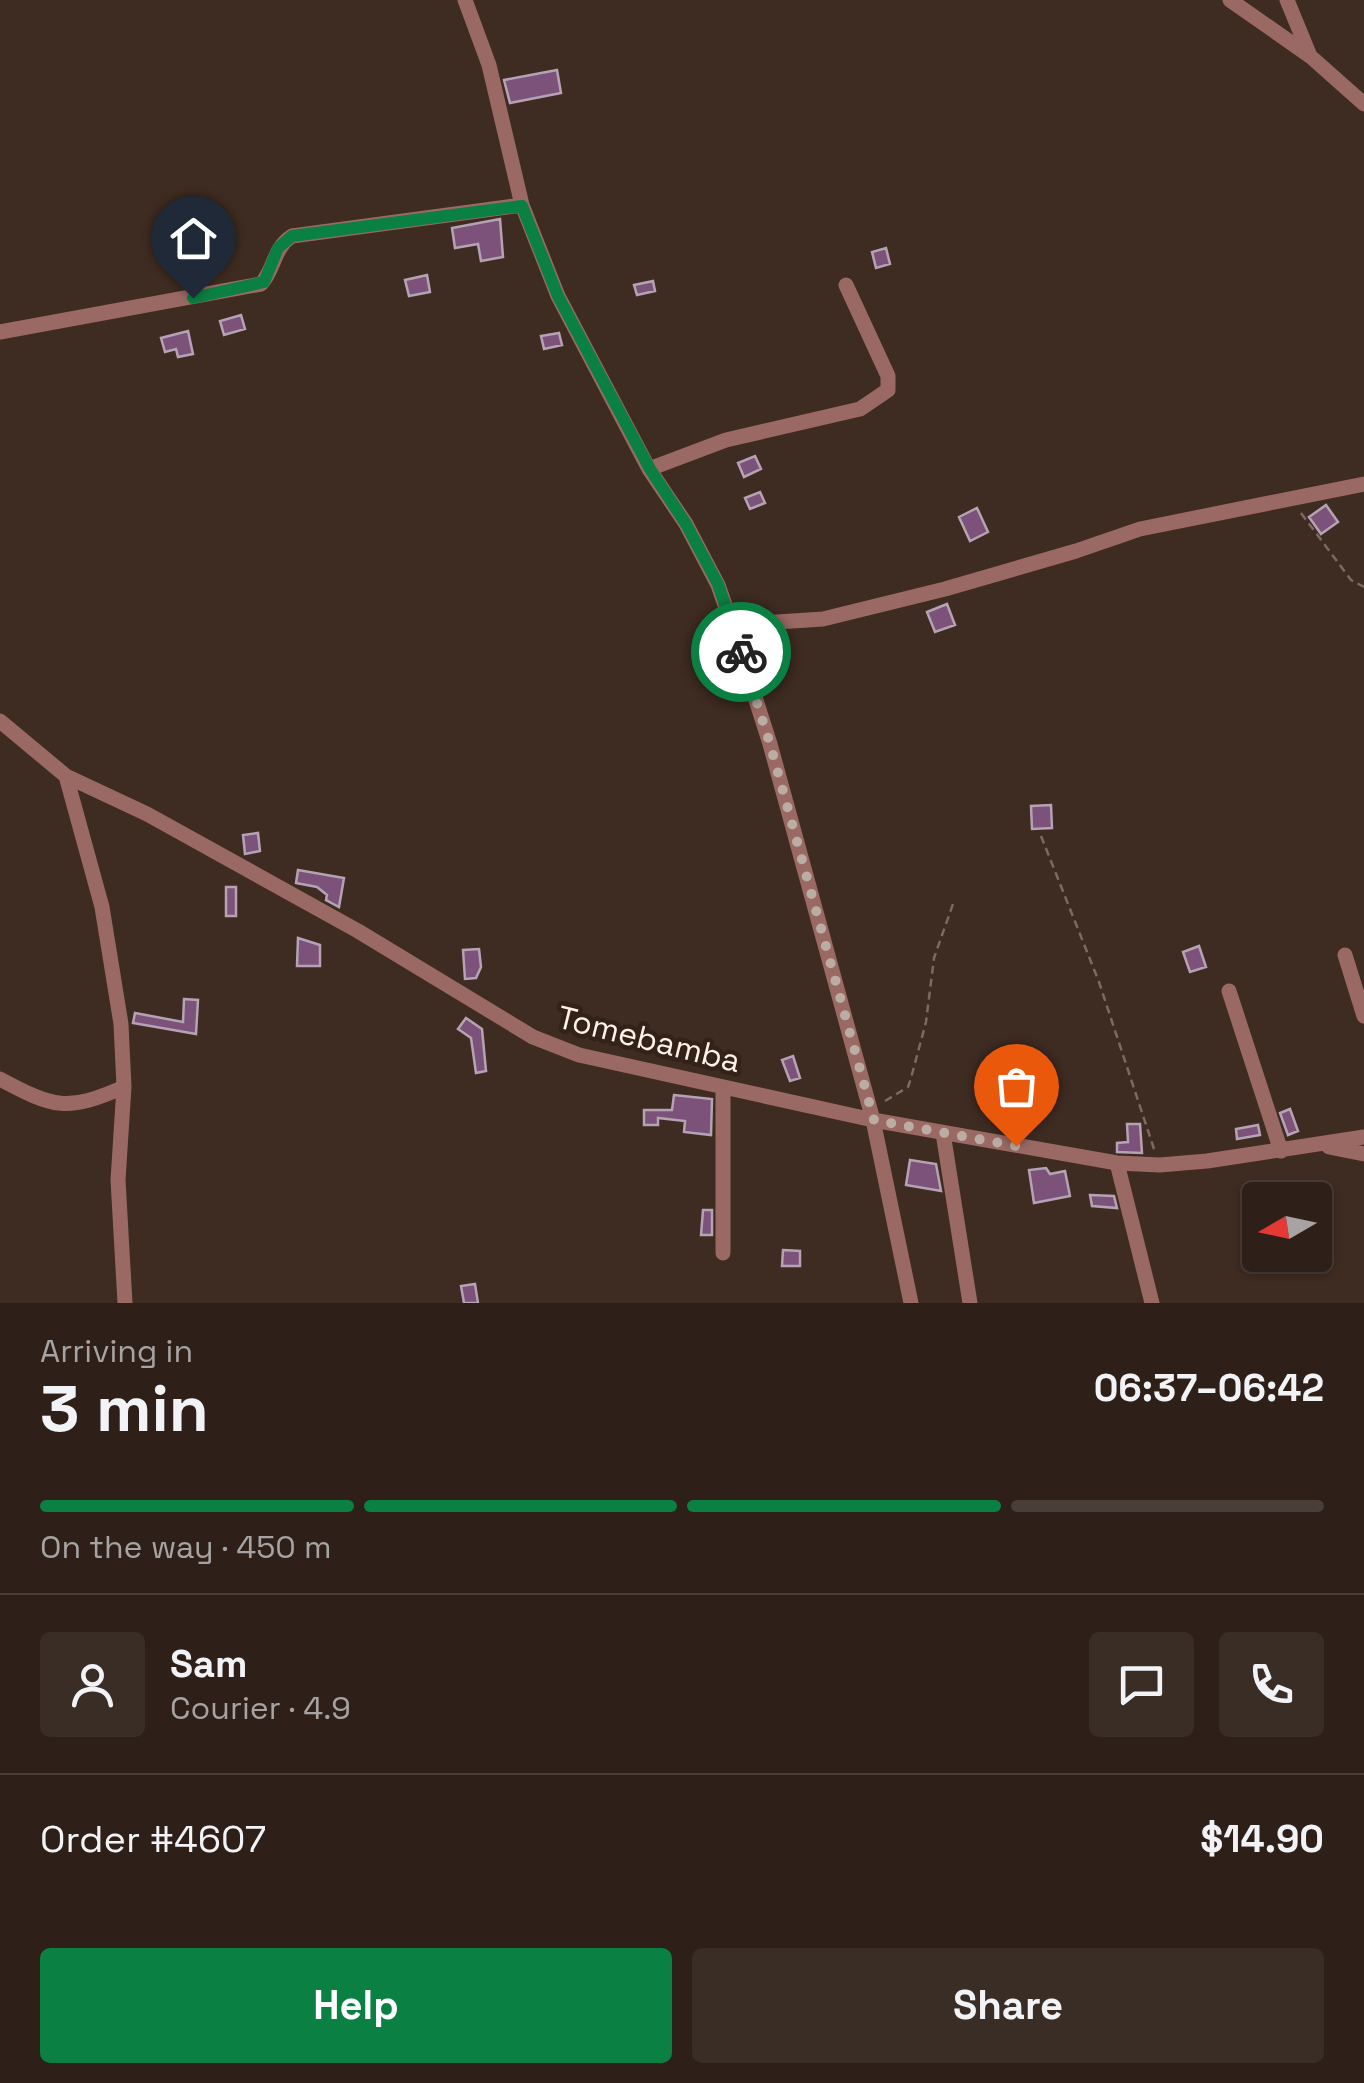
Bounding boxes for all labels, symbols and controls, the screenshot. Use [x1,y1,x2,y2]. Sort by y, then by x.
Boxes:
pin [151,196,236,299]
icon: home [166,211,221,266]
courier [691,602,791,702]
icon: bike [714,625,769,680]
street label: Tomebamba [553,997,745,1081]
pin [974,1044,1059,1147]
icon: bag [989,1059,1044,1114]
north arrow [1242,1182,1332,1272]
map controls [1242,1182,1332,1272]
text: Arriving in [40,1331,193,1371]
text: 06:37–06:42 [1094,1364,1324,1412]
text: 3 min [40,1367,209,1450]
text: On the way · 450 m [40,1527,332,1567]
button: person [40,1632,145,1737]
button: chat [1089,1632,1194,1737]
button: phone [1219,1632,1324,1737]
text: Sam [170,1640,247,1688]
text: Courier · 4.9 [170,1688,351,1728]
text: Order #4607 [40,1815,266,1863]
text: $14.90 [1200,1815,1324,1863]
button: Help [40,1948,672,2063]
button: Share [692,1948,1324,2063]

